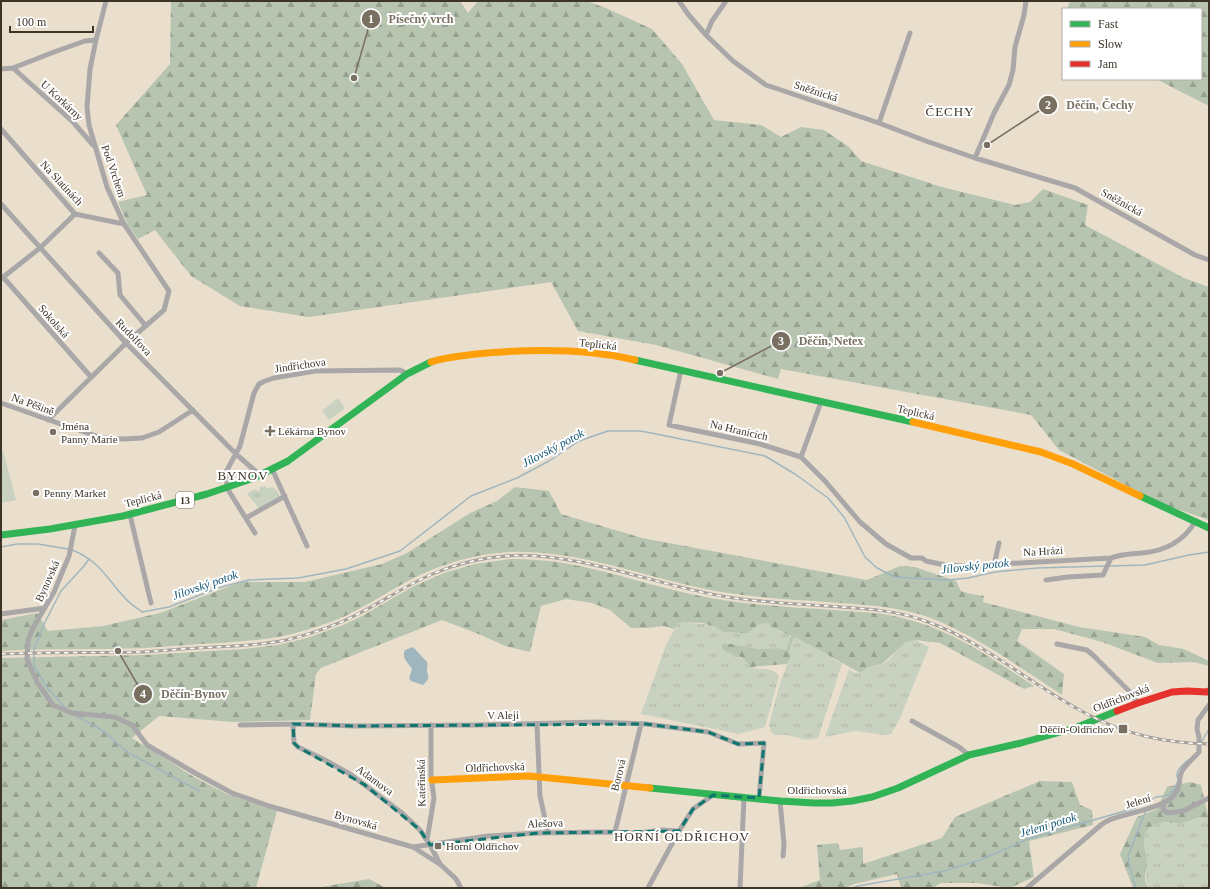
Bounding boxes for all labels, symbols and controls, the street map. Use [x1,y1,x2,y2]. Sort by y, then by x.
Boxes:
callout: Písečný vrch [361,7,461,31]
scale bar [10,8,93,34]
legend [1062,8,1202,80]
text: 1 [368,12,374,26]
text: Písečný vrch [389,12,454,26]
text: 100 m [16,15,47,29]
text: Fast [1098,17,1119,31]
text: Slow [1098,37,1123,51]
text: Jam [1098,57,1118,71]
street label: U Korkárny [39,78,86,123]
street label: Sněžnická [793,78,839,104]
callout: Děčín, Čechy [1038,93,1141,117]
text: 2 [1045,98,1051,112]
text: Děčín, Čechy [1066,98,1134,112]
district label: ČECHY [925,104,975,119]
street label: Pod Vrchem [99,143,129,199]
street label: Na Slatinách [38,158,86,208]
street label: Sněžnická [1099,186,1145,218]
street label: Sokolská [36,302,72,340]
street label: Rudolfova [114,316,155,358]
callout: Děčín, Netex [771,329,871,353]
text: 3 [778,334,784,348]
text: Děčín, Netex [799,334,863,348]
street label: Teplická [579,336,617,352]
street label: Jindřichova [274,355,326,375]
street label: Na Pěšině [10,391,56,417]
street label: Teplická [896,402,936,422]
street label: Na Hranicích [709,418,770,443]
place label: Jména Panny Marie [61,420,118,445]
place label: Lékárna Bynov [278,425,347,437]
water label: Jílovský potok [520,425,587,470]
marker: Lékárna Bynov [265,426,275,436]
marker: Jména Panny Marie [48,427,58,437]
district label: BYNOV [217,468,269,483]
place label: Penny Market [44,487,106,499]
marker: Penny Market [31,488,41,498]
street label: Teplická [123,489,163,509]
road number: 13 [176,492,194,508]
street label: Na Hrázi [1023,544,1063,558]
water label: Jílovský potok [940,555,1010,577]
street label: Bynovská [33,558,61,604]
water label: Jílovský potok [170,567,240,603]
callout: Děčín-Bynov [133,682,235,706]
street label: Oldřichovská [1091,682,1151,714]
text: 4 [140,687,146,701]
text: Děčín-Bynov [161,687,227,701]
street label: V Aleji [487,709,519,721]
place label: Děčín-Oldřichov [1039,723,1114,735]
marker: Děčín-Oldřichov [1117,723,1129,735]
street label: Borová [608,758,628,792]
street label: Kateřinská [415,759,427,807]
street label: Oldřichovská [465,760,525,774]
street label: Adamova [354,763,396,797]
street label: Oldřichovská [787,784,847,796]
street label: Jelení [1124,792,1152,810]
street label: Bynovská [333,808,379,832]
water label: Jelení potok [1018,810,1079,840]
street label: Alešova [527,816,563,830]
district label: HORNÍ OLDŘICHOV [614,829,750,844]
place label: Horní Oldřichov [446,840,520,852]
marker: Horní Oldřichov [433,841,443,851]

